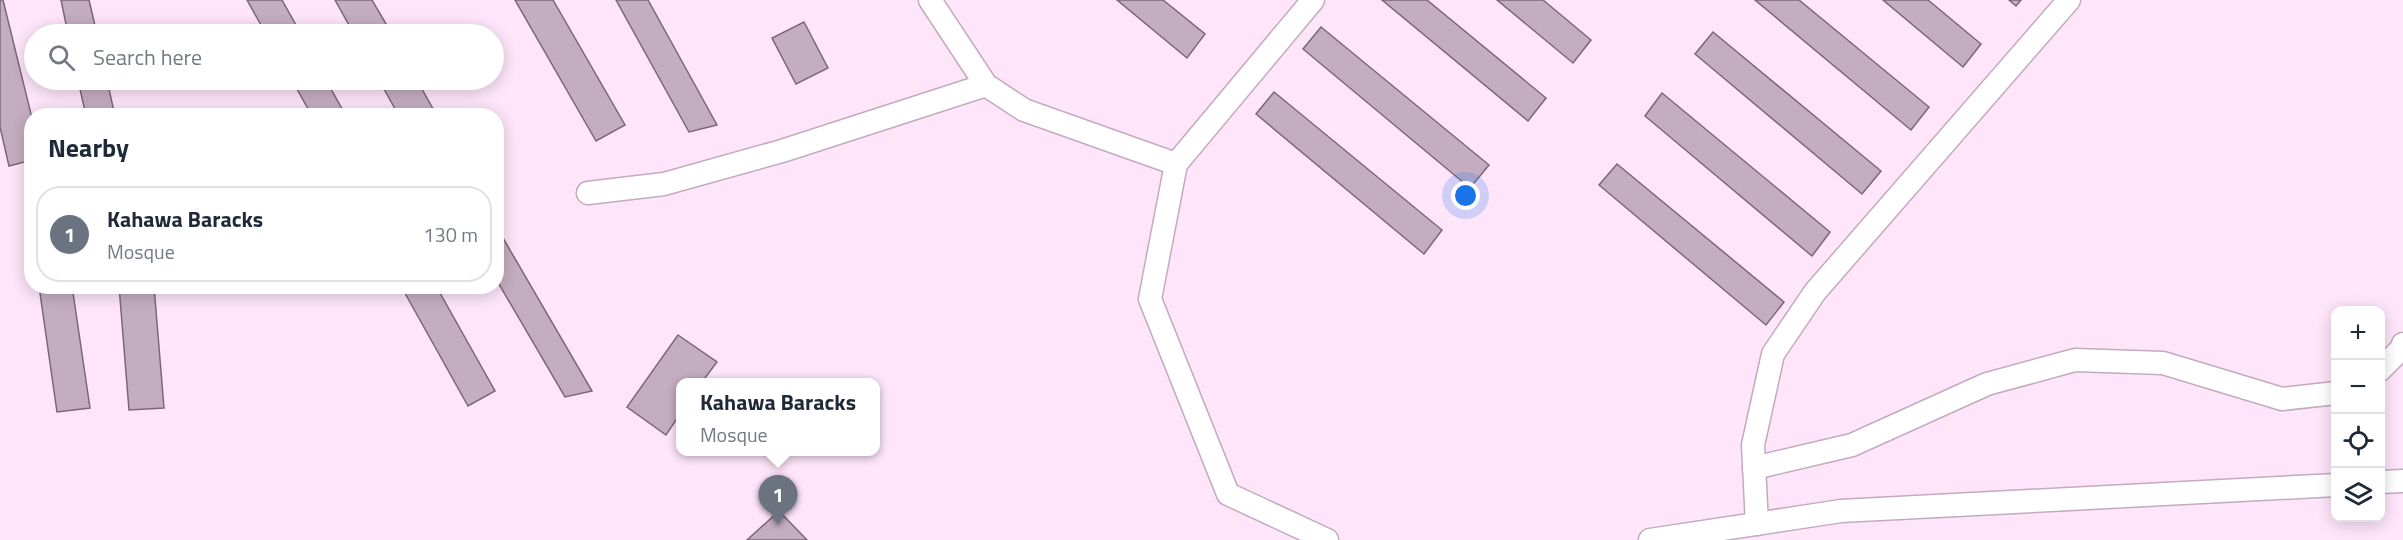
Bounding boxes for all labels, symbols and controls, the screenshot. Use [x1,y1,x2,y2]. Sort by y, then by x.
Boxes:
search box [24,24,504,90]
text: Search here [93,40,202,74]
icon: search [45,41,78,74]
text: Nearby [48,128,129,167]
your location [1451,181,1480,210]
text: Kahawa Baracks [107,202,263,236]
text: 1 [64,219,75,250]
text: 130 m [423,219,478,250]
text: Mosque [107,236,175,267]
map controls [2331,306,2385,522]
button: + [2331,306,2385,360]
button: − [2331,360,2385,414]
popup [676,378,880,456]
text: Kahawa Baracks [700,385,856,419]
button: locate [2331,414,2385,468]
text: Mosque [700,419,768,450]
button: layers [2331,468,2385,522]
pin: 1 [758,476,798,525]

